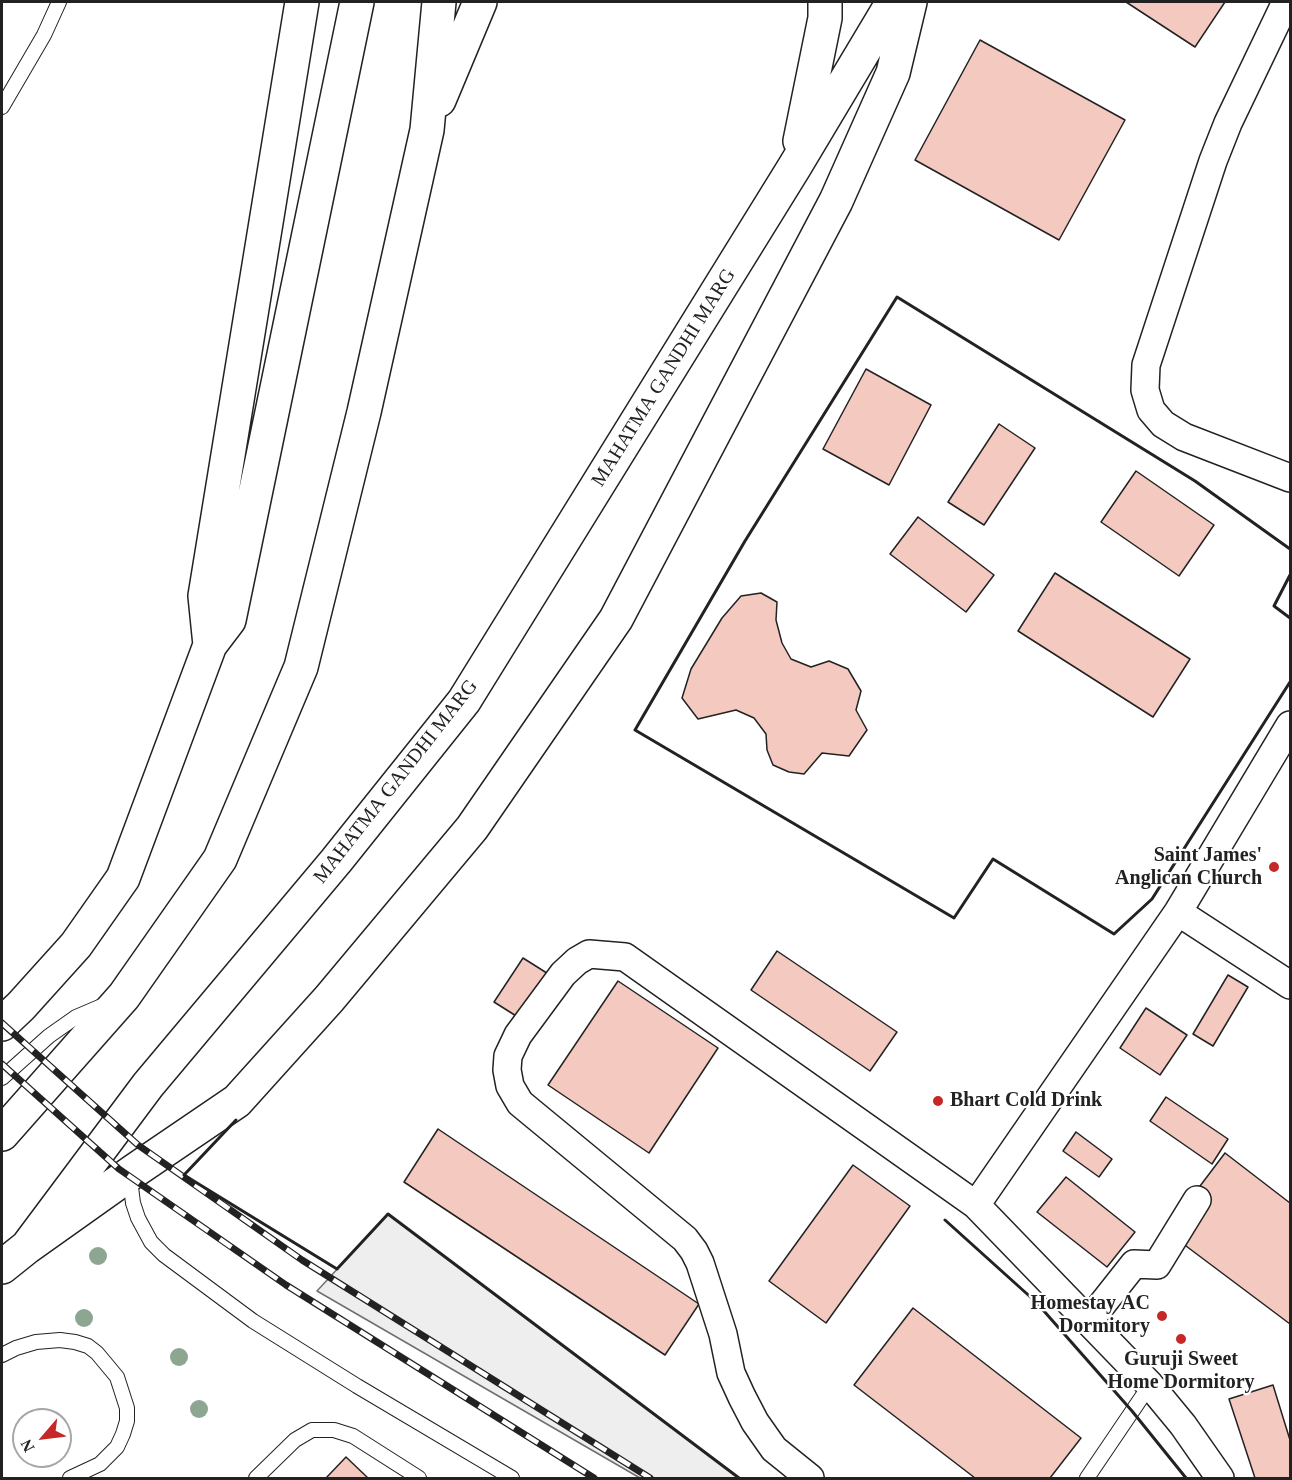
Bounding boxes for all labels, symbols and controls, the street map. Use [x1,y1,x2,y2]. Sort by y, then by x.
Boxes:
street label: MAHATMA GANDHI MARG [587,265,741,491]
street label: MAHATMA GANDHI MARG [309,675,483,889]
place label: Saint James' Anglican Church [1115,844,1262,891]
marker: Saint James' Anglican Church [1267,860,1281,874]
place label: Bhart Cold Drink [950,1089,1102,1113]
marker: Bhart Cold Drink [931,1094,945,1108]
place label: Homestay AC Dormitory [1031,1292,1150,1339]
marker: Homestay AC Dormitory [1155,1309,1169,1323]
marker: Guruji Sweet Home Dormitory [1174,1332,1188,1346]
place label: Guruji Sweet Home Dormitory [1107,1348,1255,1395]
north arrow [12,1408,72,1468]
text: N [17,1437,38,1455]

